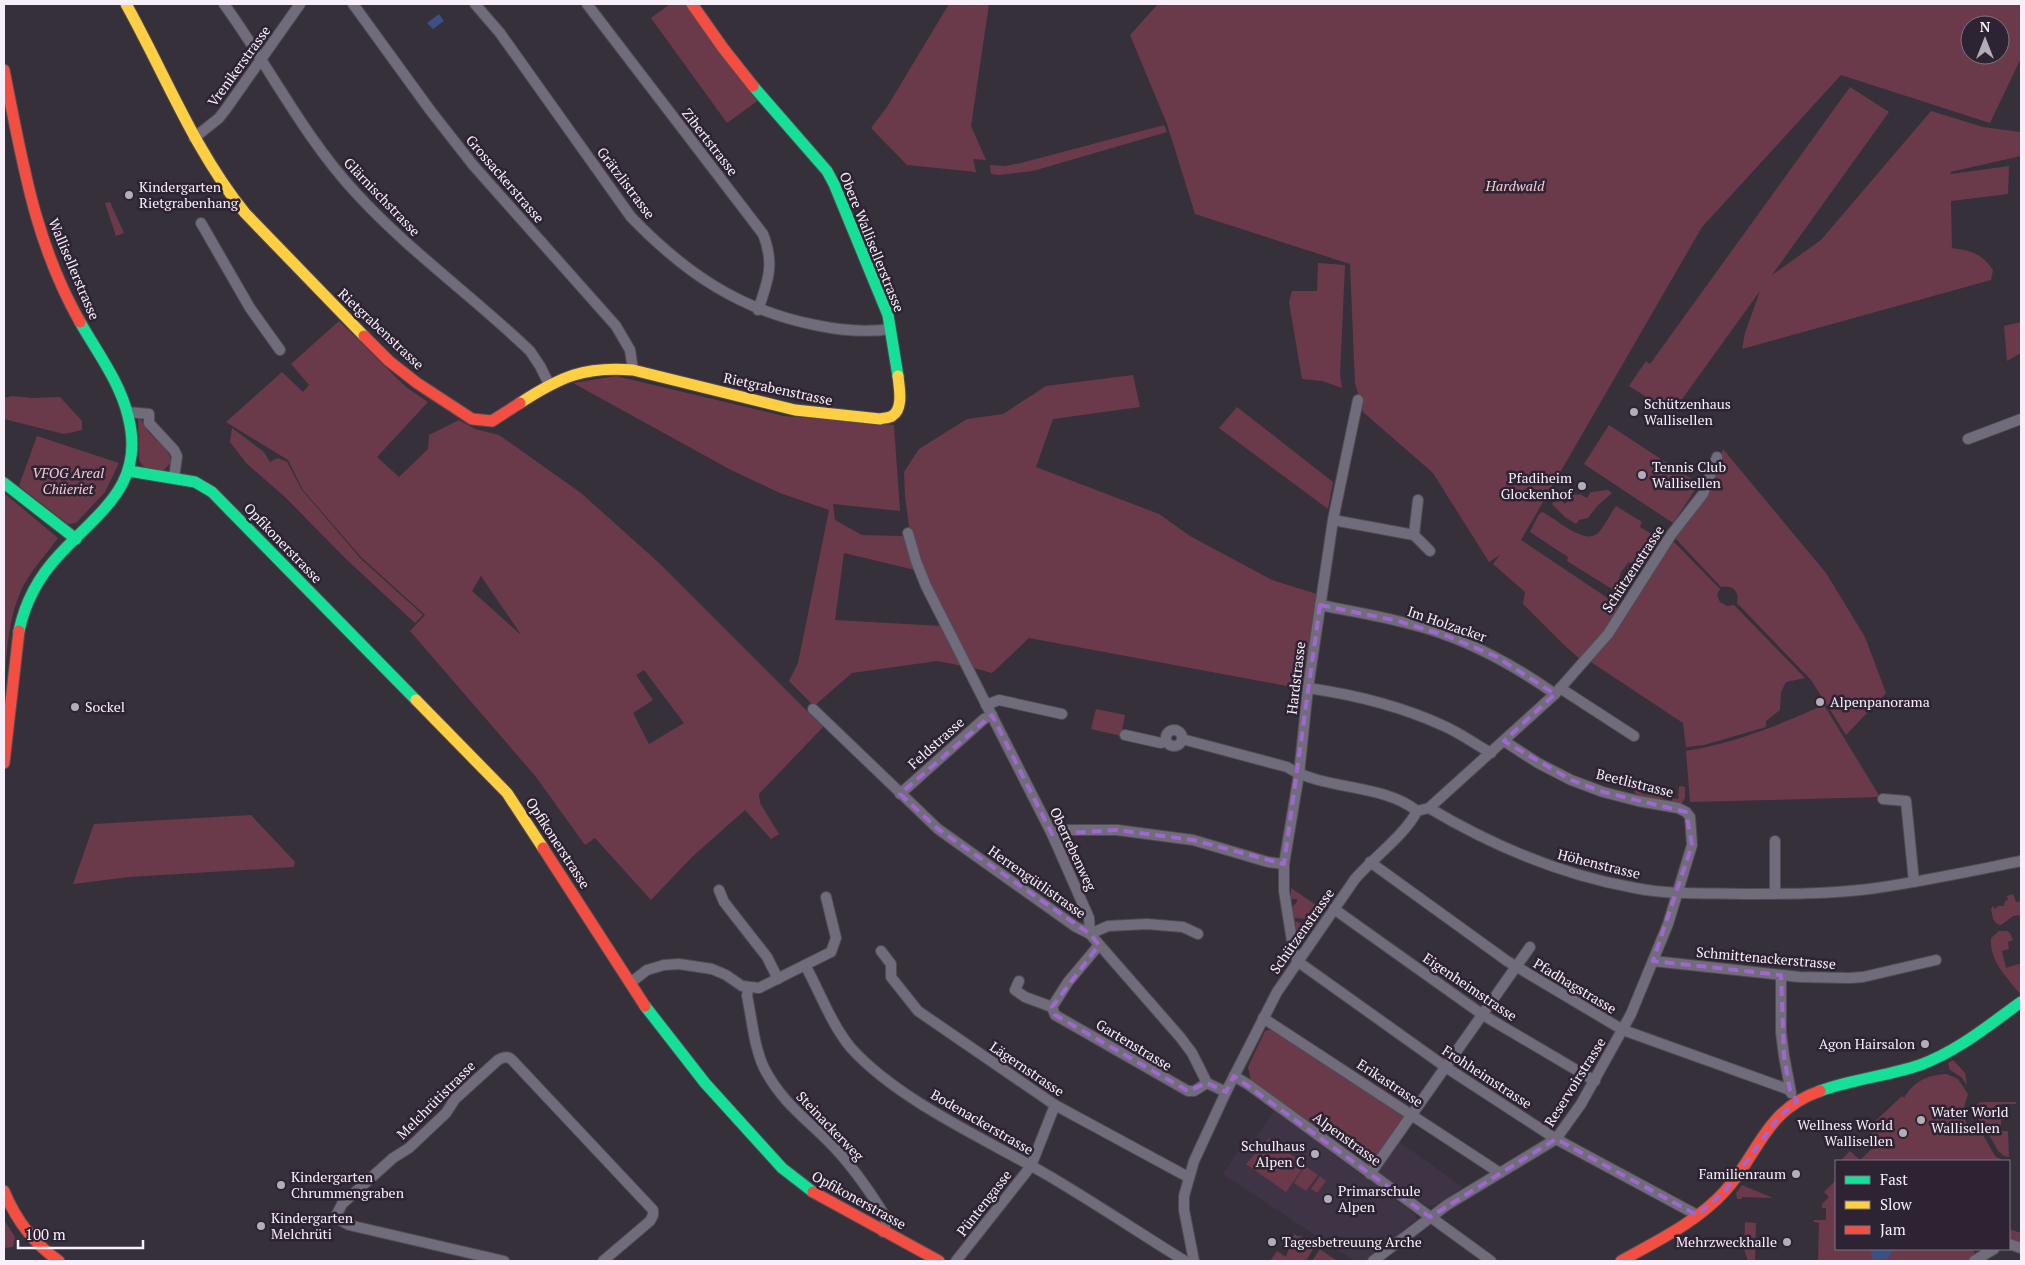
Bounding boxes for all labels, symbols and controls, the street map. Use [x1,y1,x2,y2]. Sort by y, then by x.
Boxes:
north arrow [1960,15,2010,65]
text: N [1980,17,1991,36]
street label: Vrenikerstrasse [203,21,274,110]
street label: Zibertstrasse [678,104,743,179]
street label: Grossackerstrasse [462,131,549,227]
street label: Grätzlistrasse [593,143,660,223]
street label: Glärnischstrasse [340,153,425,240]
street label: Obere Wallisellerstrasse [836,169,909,315]
park label: Hardwald [1485,176,1545,195]
place label: Kindergarten Rietgrabenhang [139,177,239,212]
marker: Kindergarten Rietgrabenhang [123,189,135,201]
street label: Wallisellerstrasse [44,215,104,323]
street label: Rietgrabenstrasse [334,284,428,373]
street label: Rietgrabenstrasse [722,368,834,409]
place label: Schützenhaus Wallisellen [1644,394,1731,429]
marker: Schützenhaus Wallisellen [1628,406,1640,418]
place label: Tennis Club Wallisellen [1652,457,1726,492]
park label: VFOG Areal Chüeriet [32,463,104,498]
place label: Pfadiheim Glockenhof [1501,468,1573,503]
marker: Tennis Club Wallisellen [1636,469,1648,481]
marker: Pfadiheim Glockenhof [1576,480,1588,492]
street label: Opfikonerstrasse [240,498,327,587]
street label: Schützenstrasse [1597,521,1668,616]
street label: Im Holzacker [1405,601,1490,646]
street label: Hardstrasse [1282,640,1309,715]
place label: Alpenpanorama [1830,692,1930,711]
marker: Alpenpanorama [1814,696,1826,708]
place label: Sockel [85,697,125,716]
marker: Sockel [69,701,81,713]
street label: Feldstrasse [903,712,968,773]
street label: Beetlistrasse [1594,764,1676,801]
street label: Opfikonerstrasse [522,793,595,892]
street label: Oberrebenweg [1046,804,1101,894]
street label: Herrengütlistrasse [985,841,1090,922]
street label: Höhenstrasse [1556,844,1642,883]
street label: Schützenstrasse [1265,884,1338,977]
street label: Schmittenackerstrasse [1695,942,1837,973]
street label: Eigenheimstrasse [1420,948,1521,1025]
street label: Pfadhagstrasse [1530,953,1620,1018]
street label: Gartenstrasse [1093,1014,1176,1075]
street label: Reservoirstrasse [1540,1034,1610,1130]
place label: Agon Hairsalon [1819,1034,1916,1053]
street label: Lägernstrasse [986,1037,1068,1100]
marker: Agon Hairsalon [1919,1038,1931,1050]
street label: Frohheimstrasse [1439,1040,1536,1113]
street label: Erikastrasse [1354,1054,1427,1111]
street label: Melchrütistrasse [392,1056,479,1143]
street label: Bodenackerstrasse [928,1084,1037,1159]
street label: Steinackerweg [792,1087,869,1165]
place label: Water World Wallisellen [1931,1102,2009,1137]
street label: Alpenstrasse [1309,1107,1385,1170]
marker: Water World Wallisellen [1915,1114,1927,1126]
place label: Wellness World Wallisellen [1797,1115,1894,1150]
marker: Wellness World Wallisellen [1897,1127,1909,1139]
place label: Schulhaus Alpen C [1241,1136,1305,1171]
marker: Schulhaus Alpen C [1309,1148,1321,1160]
legend [1835,1160,2010,1250]
place label: Familienraum [1699,1164,1786,1183]
street label: Opfikonerstrasse [809,1166,910,1233]
street label: Püntengasse [952,1166,1015,1240]
place label: Kindergarten Chrummengraben [291,1167,405,1202]
marker: Familienraum [1790,1168,1802,1180]
text: Fast [1880,1169,1908,1189]
marker: Kindergarten Chrummengraben [275,1179,287,1191]
place label: Primarschule Alpen [1338,1181,1421,1216]
marker: Primarschule Alpen [1322,1193,1334,1205]
text: Slow [1880,1194,1913,1214]
place label: Kindergarten Melchrüti [271,1208,354,1243]
scale bar [18,1218,142,1250]
text: Jam [1880,1219,1906,1239]
marker: Kindergarten Melchrüti [255,1220,267,1232]
text: 100 m [25,1224,66,1244]
place label: Tagesbetreuung Arche [1282,1232,1422,1251]
place label: Mehrzweckhalle [1676,1232,1777,1251]
marker: Tagesbetreuung Arche [1266,1236,1278,1248]
marker: Mehrzweckhalle [1781,1236,1793,1248]

